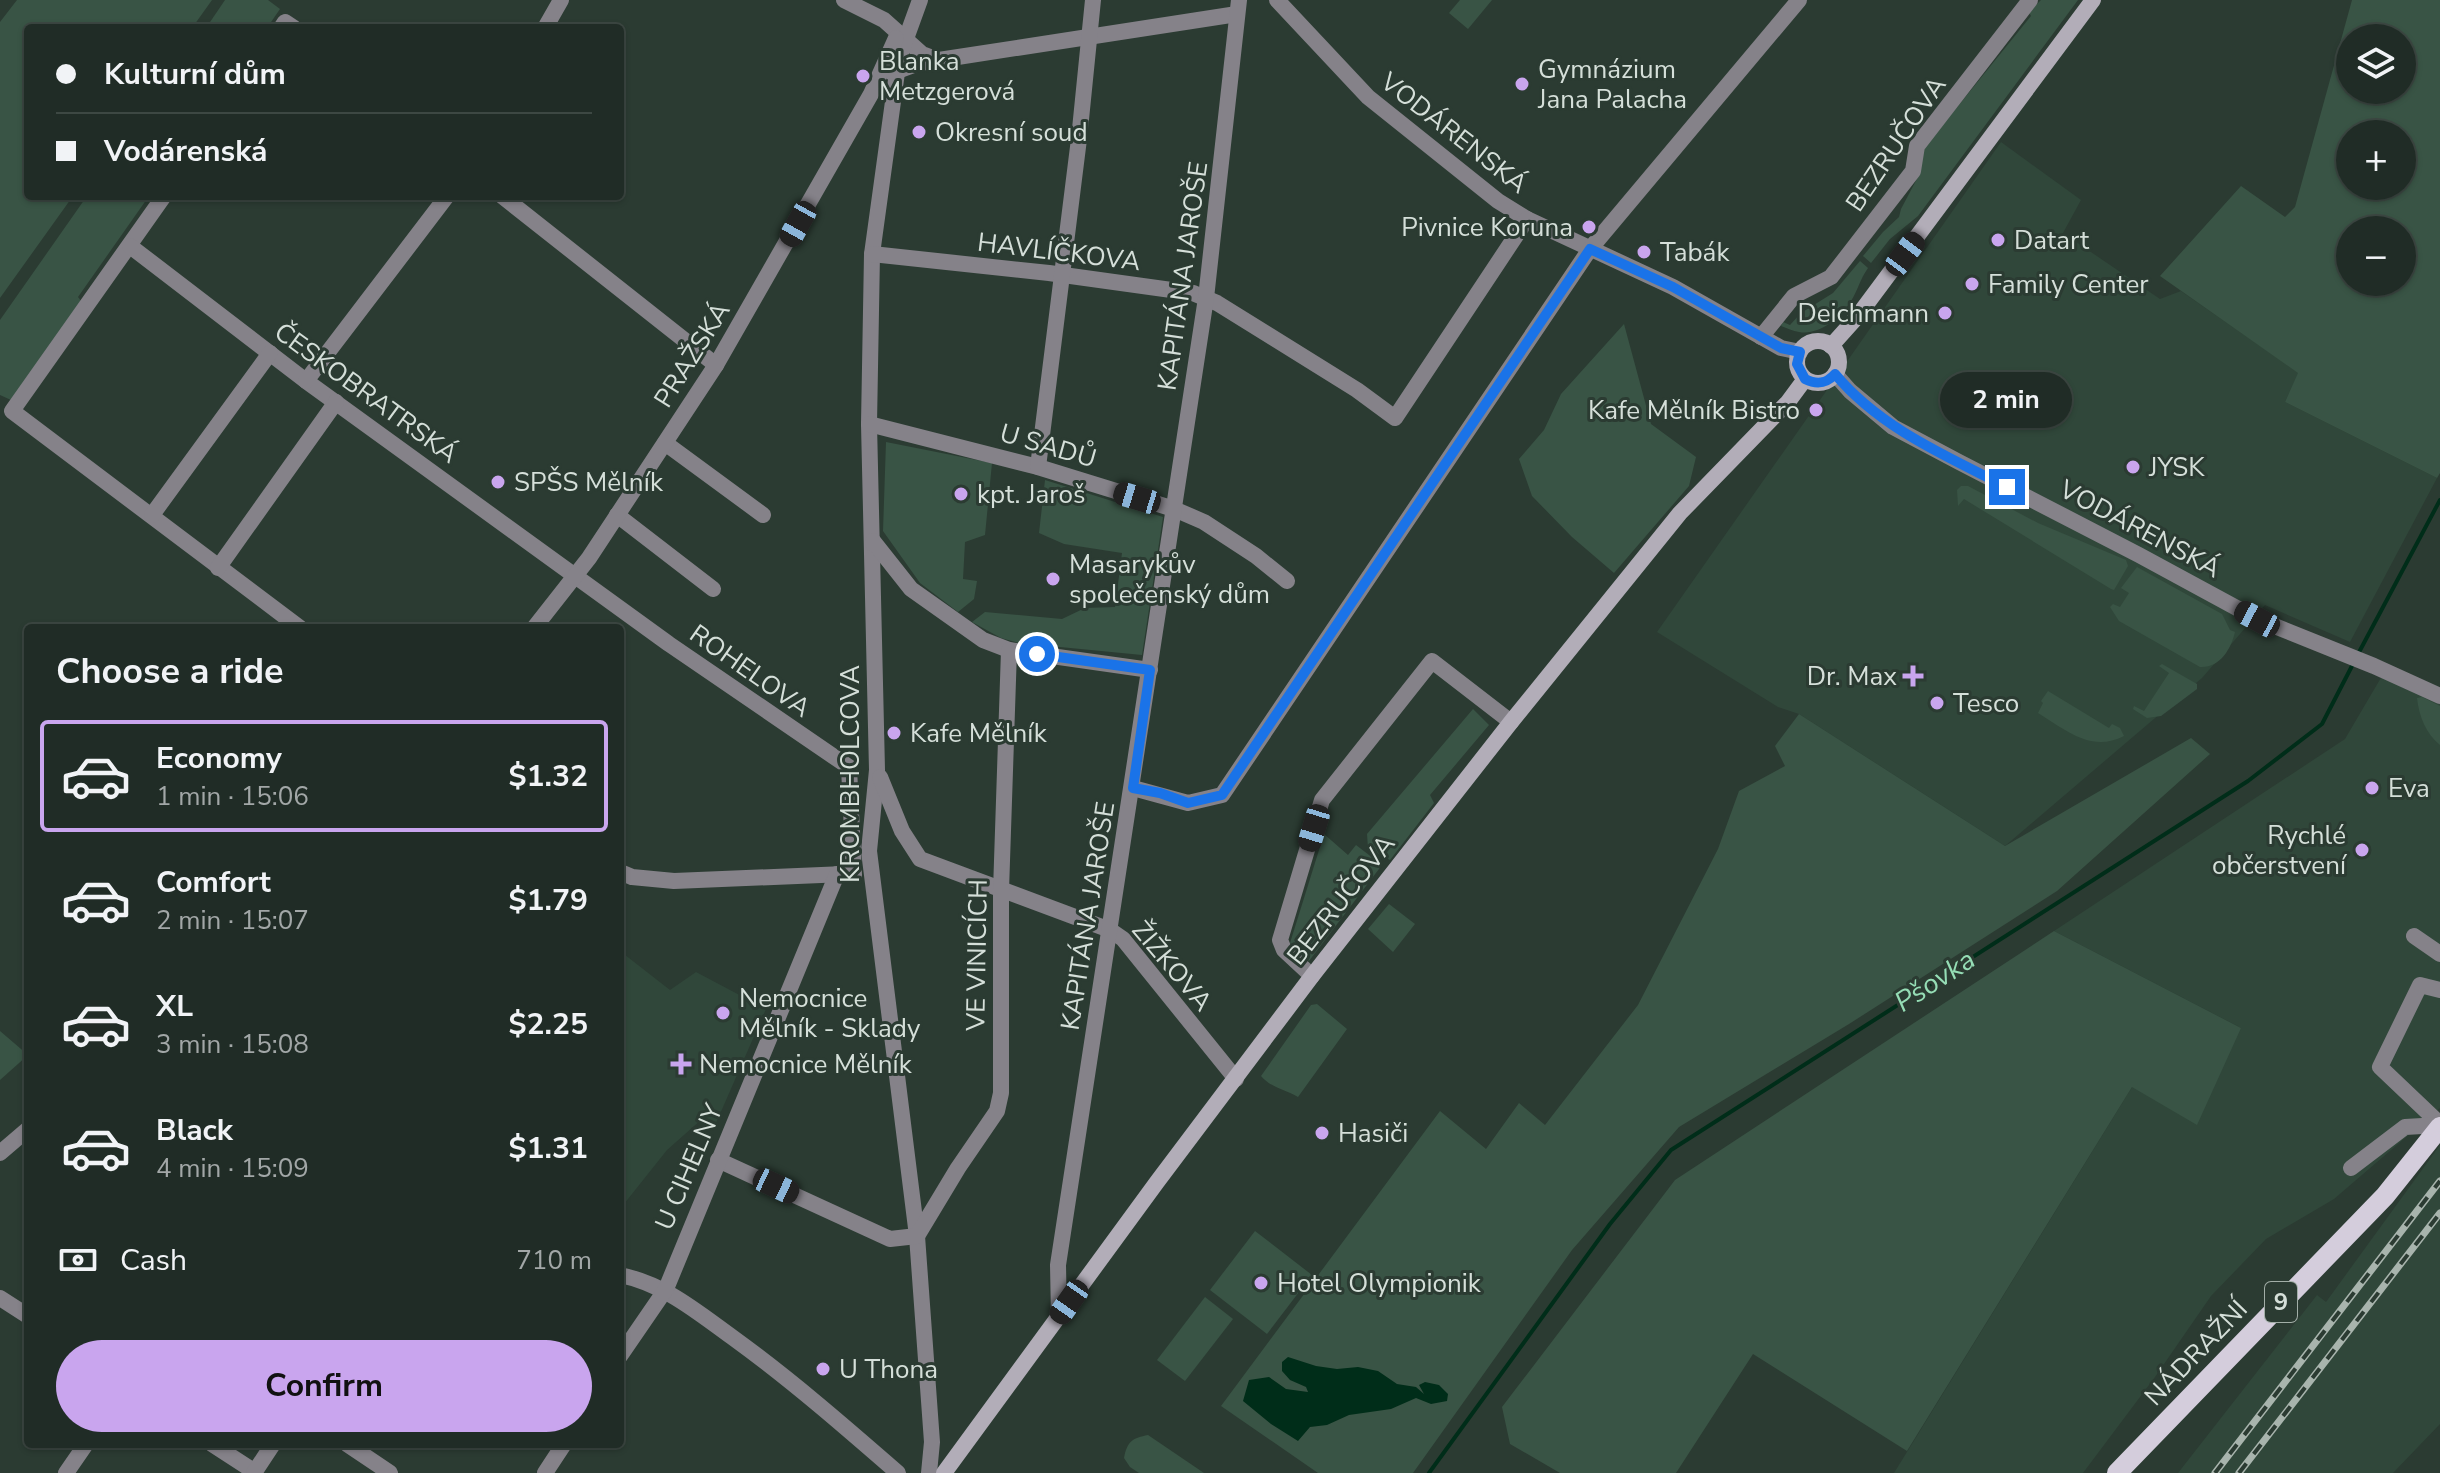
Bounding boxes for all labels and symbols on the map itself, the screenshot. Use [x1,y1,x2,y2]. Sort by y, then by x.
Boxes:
place label: Blanka Metzgerová [879,44,1015,109]
place label: Gymnázium Jana Palacha [1537,52,1687,117]
street label: VODÁRENSKÁ [1372,64,1535,201]
marker: Blanka Metzgerová [854,67,872,85]
street label: BEZRUČOVA [1838,69,1954,219]
marker: Gymnázium Jana Palacha [1513,75,1531,93]
place label: Okresní soud [935,115,1088,150]
marker: Okresní soud [910,123,928,141]
street label: KAPITÁNA JAROŠE [1150,159,1216,393]
car [776,197,820,251]
place label: Pivnice Koruna [1401,210,1573,245]
marker: Pivnice Koruna [1580,218,1598,236]
place label: Datart [2014,223,2090,258]
street label: HAVLÍČKOVA [975,225,1143,279]
car [1881,228,1929,280]
marker: Datart [1989,231,2007,249]
place label: Tabák [1660,235,1730,270]
marker: Tabák [1635,243,1653,261]
place label: Family Center [1988,267,2149,302]
marker: Family Center [1963,275,1981,293]
street label: PRAŽSKÁ [646,296,738,414]
place label: Deichmann [1797,296,1929,331]
marker: Deichmann [1936,304,1954,322]
street label: ČESKOBRATRSKÁ [267,314,465,472]
callout: 2 min [1941,371,2073,427]
place label: Kafe Mělník Bistro [1588,393,1800,428]
marker: Kafe Mělník Bistro [1807,401,1825,419]
street label: U SADŮ [996,416,1100,476]
place label: JYSK [2148,450,2205,485]
marker: JYSK [2124,458,2142,476]
place label: SPŠS Mělník [514,465,664,500]
route end [1989,469,2025,505]
street label: VODÁRENSKÁ [2052,471,2227,586]
marker: SPŠS Mělník [489,473,507,491]
place label: kpt. Jaroš [977,477,1085,512]
car [1111,480,1163,516]
marker: kpt. Jaroš [952,485,970,503]
place label: Masarykův společenský dům [1069,547,1270,612]
marker: Masarykův společenský dům [1044,570,1062,588]
car [2230,597,2284,641]
street label: ROHELOVA [683,616,818,726]
route start [1019,636,1055,672]
place label: Dr. Max [1807,659,1897,694]
street label: KROMBHOLCOVA [833,665,868,883]
marker: Dr. Max [1904,667,1922,685]
place label: Tesco [1953,686,2019,721]
marker: Tesco [1928,694,1946,712]
place label: Kafe Mělník [910,716,1048,751]
marker: Kafe Mělník [885,724,903,742]
place label: Eva [2388,771,2430,806]
marker: Eva [2363,779,2381,797]
street label: KAPITÁNA JAROŠE [1053,799,1123,1033]
car [1296,802,1332,854]
place label: Rychlé občerstvení [2212,818,2348,883]
street label: BEZRUČOVA [1279,828,1403,972]
marker: Rychlé občerstvení [2353,841,2371,859]
street label: VE VINICÍCH [958,879,996,1032]
street label: ŽIŽKOVA [1124,913,1220,1019]
water label: Pšovka [1887,941,1983,1021]
place label: Nemocnice Mělník - Sklady [739,981,921,1046]
marker: Nemocnice Mělník - Sklady [714,1004,732,1022]
place label: Nemocnice Mělník [699,1047,913,1082]
marker: Nemocnice Mělník [670,1053,692,1075]
street label: U CIHELNY [647,1098,731,1235]
place label: Hasiči [1338,1116,1408,1151]
marker: Hasiči [1313,1124,1331,1142]
car [749,1165,803,1207]
place label: Hotel Olympionik [1277,1266,1482,1301]
marker: Hotel Olympionik [1252,1274,1270,1292]
car [1045,1275,1093,1329]
road number: 9 [2265,1282,2297,1322]
street label: NÁDRAŽNÍ [2137,1292,2256,1414]
place label: U Thona [839,1352,938,1387]
marker: U Thona [814,1360,832,1378]

